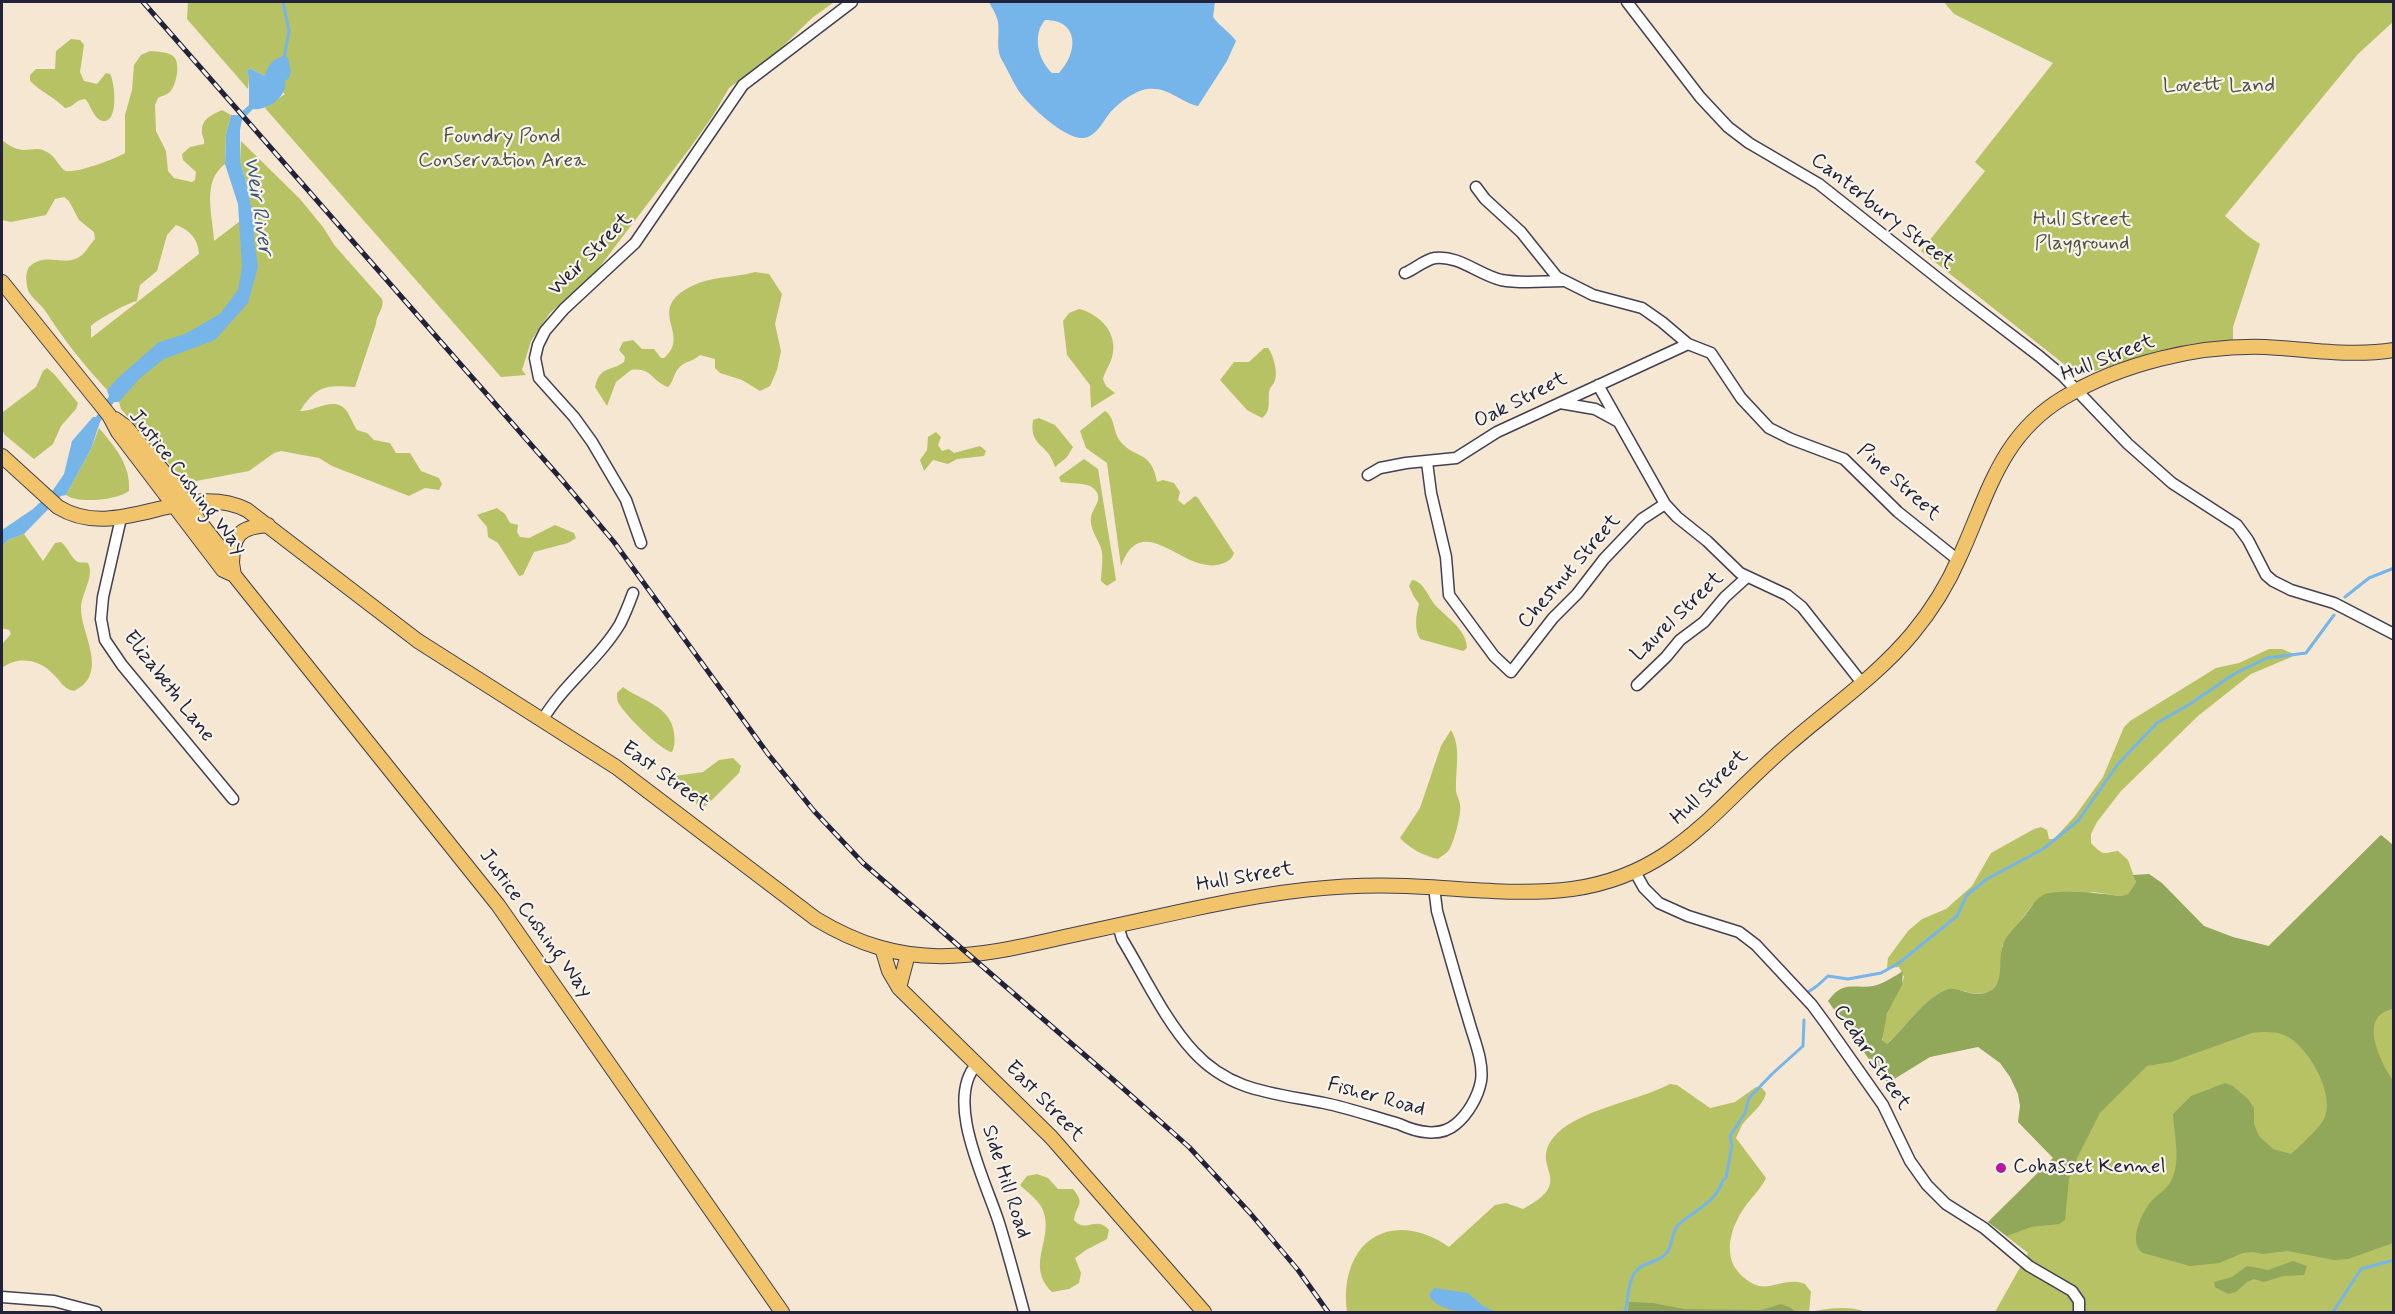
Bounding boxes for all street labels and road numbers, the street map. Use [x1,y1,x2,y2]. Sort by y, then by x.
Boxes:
street label: Canterbury Street [1805,148,1959,276]
street label: Weir Street [544,208,638,302]
street label: Hull Street [2058,330,2158,388]
street label: Oak Street [1470,367,1572,435]
street label: Justice Cushing Way [122,405,252,561]
street label: Pine Street [1851,439,1945,527]
street label: Chestnut Street [1513,509,1627,635]
street label: Laurel Street [1626,567,1730,667]
street label: Elizabeth Lane [117,626,219,748]
street label: East Street [616,737,714,817]
street label: Hull Street [1666,745,1754,831]
street label: Justice Cushing Way [473,845,597,1003]
street label: Hull Street [1194,857,1296,899]
street label: Cedar Street [1827,1001,1915,1115]
street label: East Street [999,1056,1089,1148]
street label: Fisher Road [1324,1073,1428,1123]
street label: Side Hill Road [975,1122,1035,1242]

